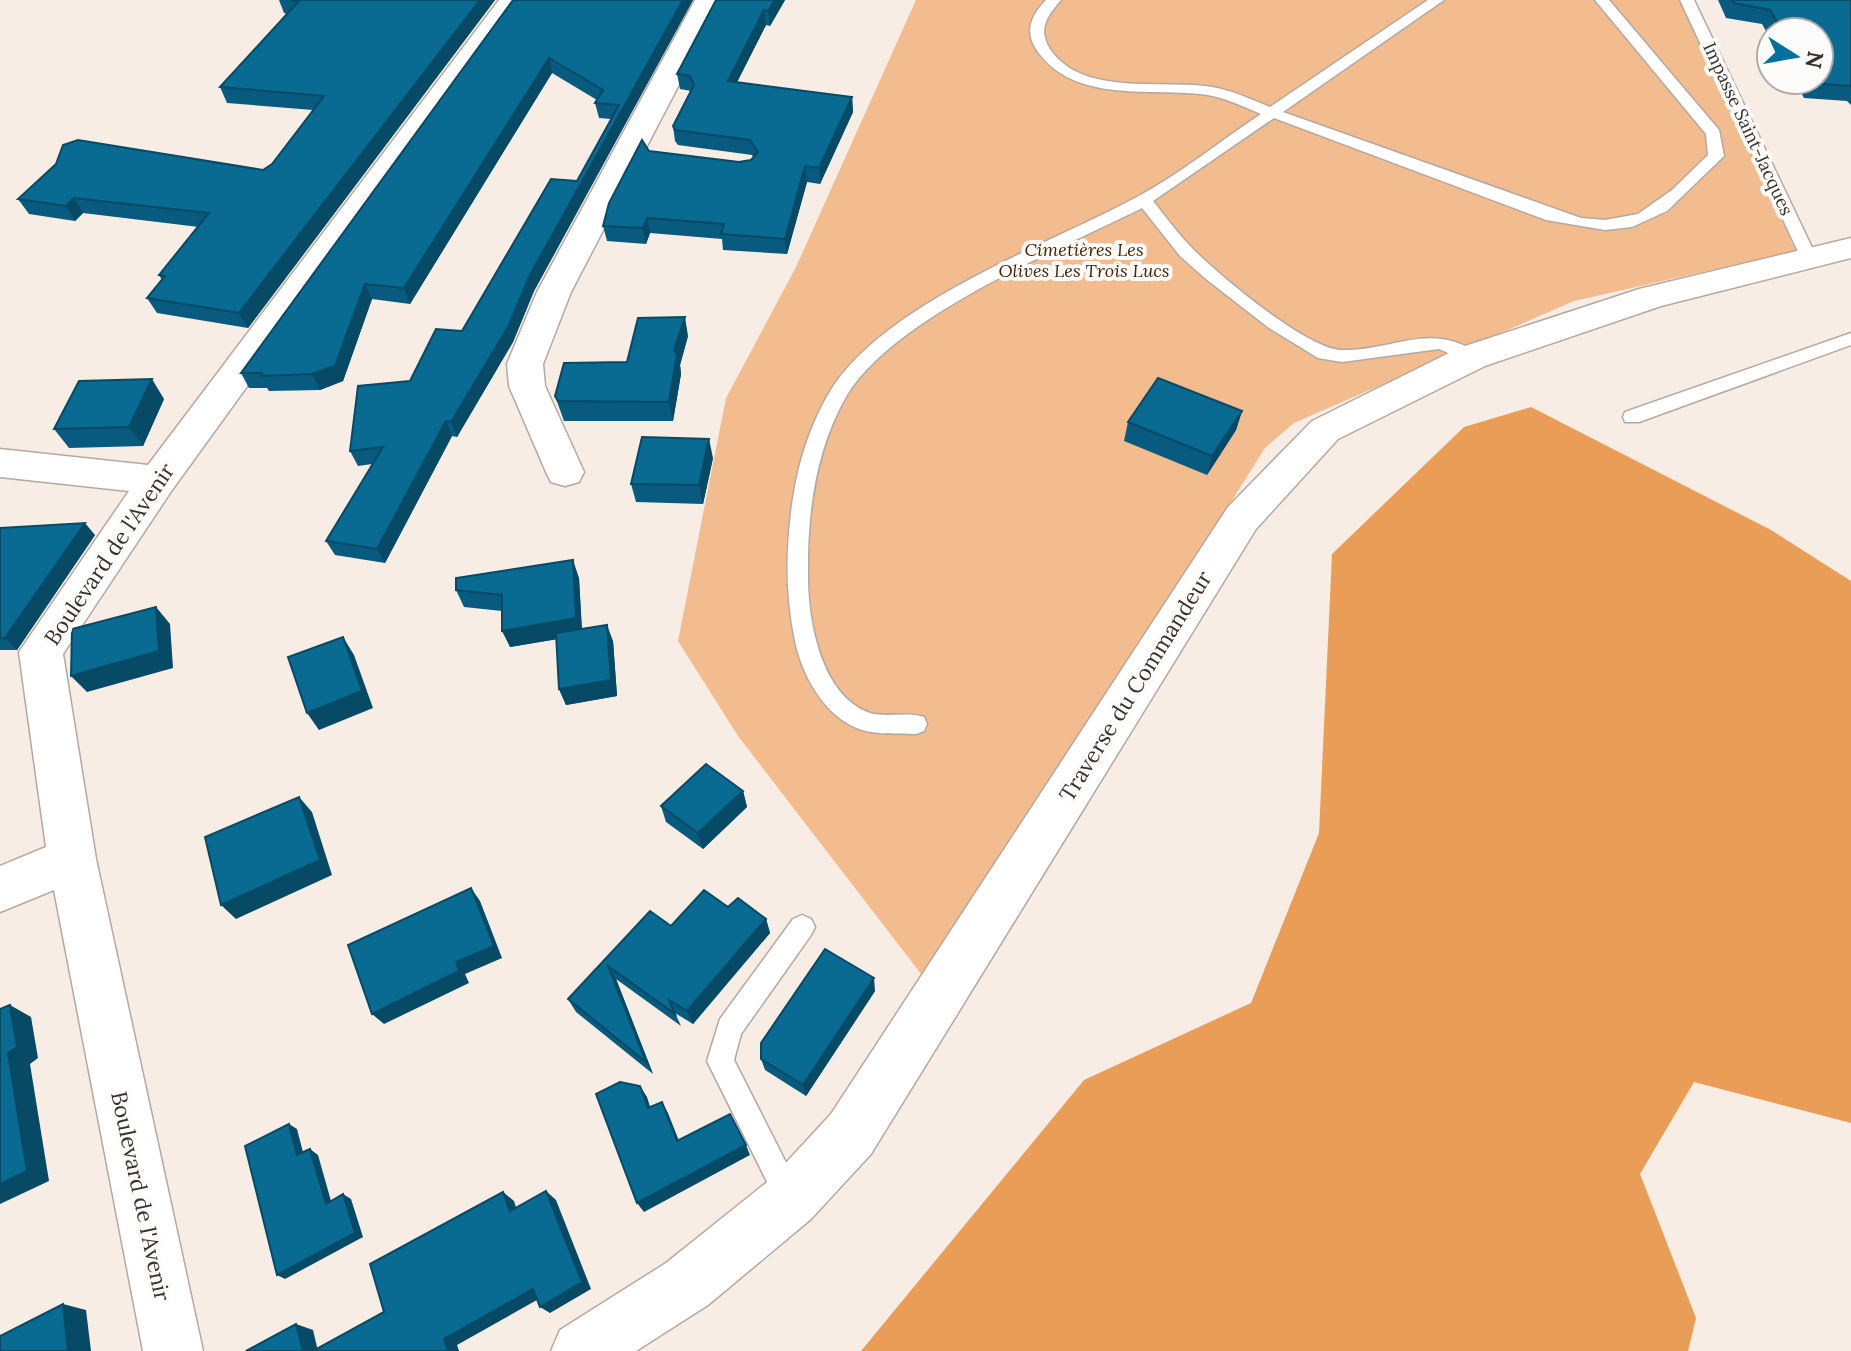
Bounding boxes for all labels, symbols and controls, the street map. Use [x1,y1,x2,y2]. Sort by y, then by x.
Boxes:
north arrow [1755,16,1835,96]
street label: Impasse Saint-Jacques [1698,39,1799,219]
text: N [1799,49,1830,71]
park label: Cimetières Les Olives Les Trois Lucs [998,238,1170,282]
street label: Boulevard de l'Avenir [38,457,181,650]
street label: Traverse du Commandeur [1052,565,1218,806]
street label: Boulevard de l'Avenir [105,1089,177,1304]

